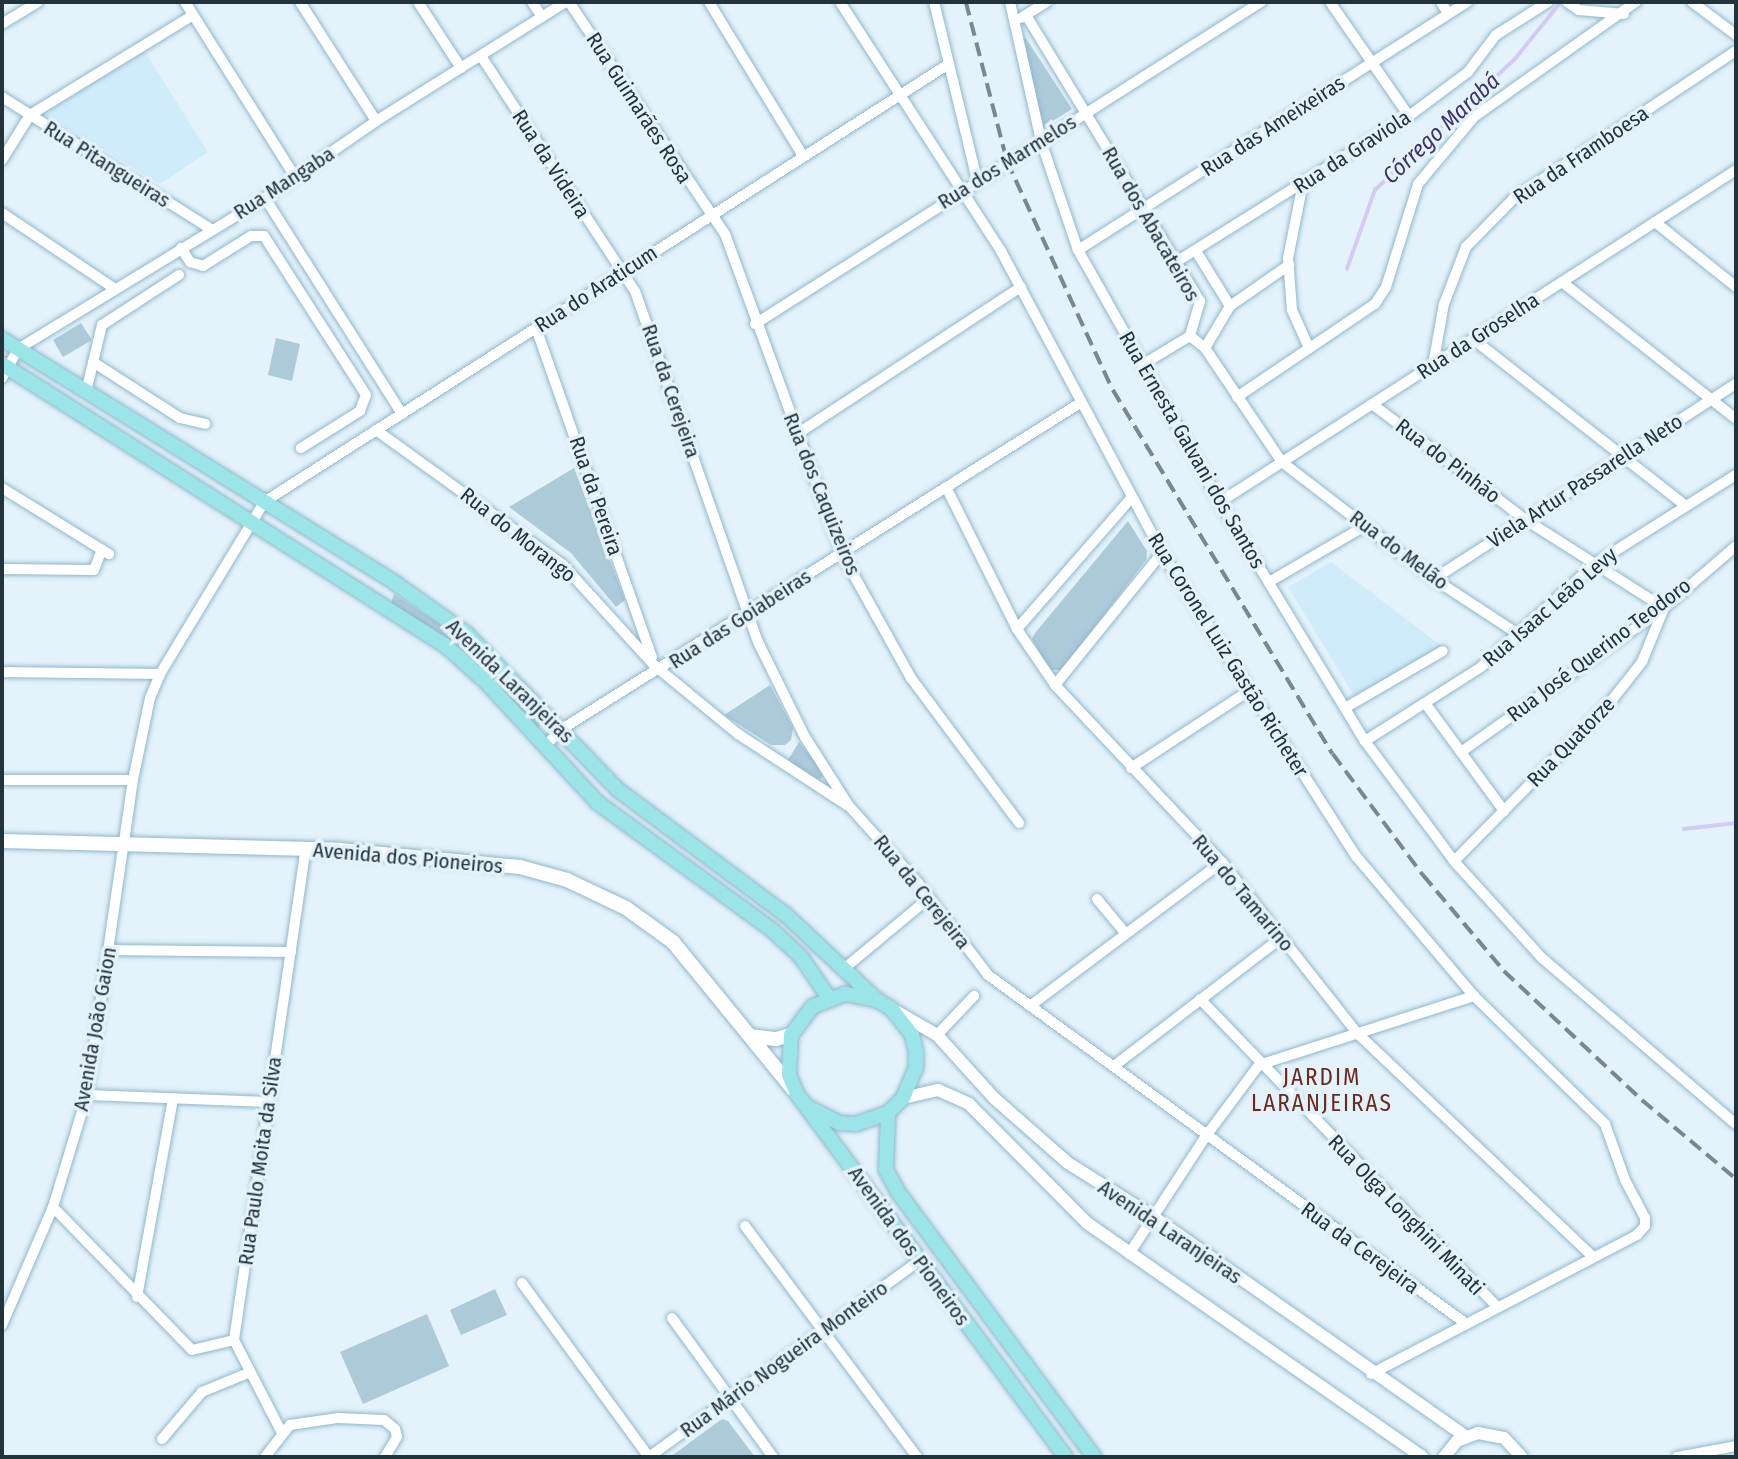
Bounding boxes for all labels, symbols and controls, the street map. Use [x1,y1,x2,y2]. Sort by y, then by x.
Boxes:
street label: Rua Guimarães Rosa [581,28,697,188]
water label: Córrego Marabá [1377,67,1505,189]
street label: Rua das Ameixeiras [1196,70,1350,182]
street label: Rua da Framboesa [1509,101,1653,209]
street label: Rua da Videira [507,105,595,223]
street label: Rua da Graviola [1289,105,1415,199]
street label: Rua dos Marmelos [933,109,1081,215]
street label: Rua Pitangueiras [39,115,175,213]
street label: Rua Mangaba [229,141,339,225]
street label: Rua dos Abacateiros [1097,142,1205,306]
street label: Rua do Araticum [530,240,662,338]
street label: Rua da Groselha [1412,287,1544,385]
street label: Rua da Cerejeira [636,321,706,461]
street label: Rua Ernesta Galvani dos Santos [1114,327,1270,573]
street label: Viela Artur Passarella Neto [1483,408,1687,554]
street label: Rua dos Caquizeiros [778,409,866,579]
street label: Rua do Pinhão [1391,413,1505,509]
street label: Rua da Pereira [564,433,628,559]
street label: Rua do Morango [455,482,581,588]
street label: Rua do Melão [1345,505,1453,595]
street label: Rua Coronel Luiz Gastão Richeter [1142,528,1314,782]
street label: Rua Isaac Leão Levy [1478,542,1622,672]
street label: Rua das Goiabeiras [664,564,816,674]
street label: Rua José Querino Teodoro [1502,573,1696,727]
street label: Avenida Laranjeiras [441,614,579,748]
street label: Rua Quatorze [1522,692,1620,792]
street label: Rua do Tamarino [1187,829,1299,957]
street label: Rua da Cerejeira [868,830,976,954]
street label: Avenida dos Pioneiros [312,837,504,879]
street label: Avenida João Gaion [68,945,122,1113]
street label: Rua Paulo Moita da Silva [233,1055,287,1267]
district label: JARDIM LARANJEIRAS [1252,1063,1392,1117]
street label: Rua Olga Longhini Minati [1323,1130,1489,1300]
street label: Avenida dos Pioneiros [843,1162,975,1330]
street label: Avenida Laranjeiras [1093,1175,1247,1289]
street label: Rua da Cerejeira [1296,1197,1424,1299]
street label: Rua Mário Nogueira Monteiro [675,1275,893,1443]

